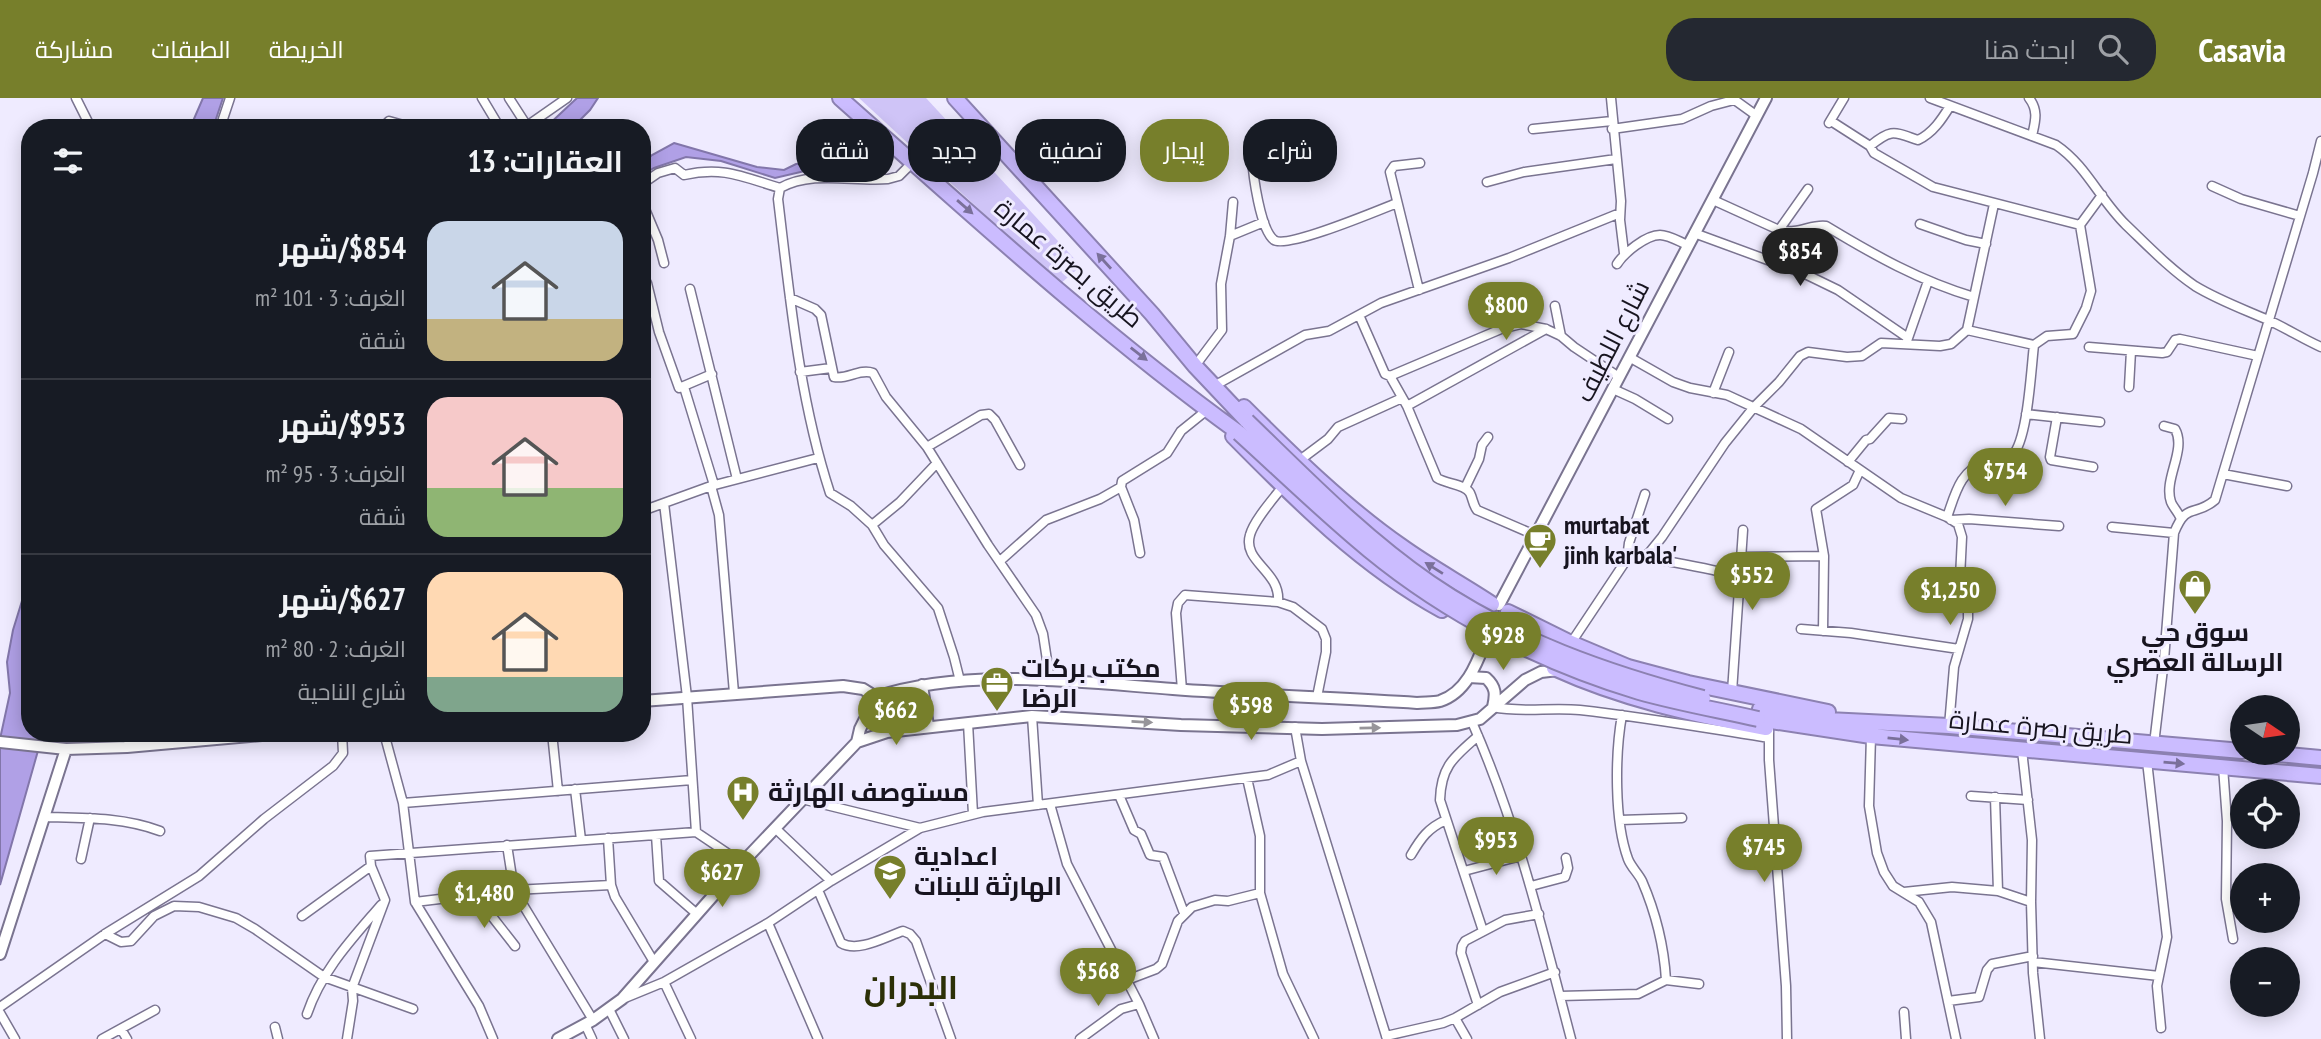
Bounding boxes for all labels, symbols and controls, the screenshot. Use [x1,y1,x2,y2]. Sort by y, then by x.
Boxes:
search box [1666,18,2156,81]
text: Casavia [2198,28,2286,71]
icon: search [2094,30,2132,68]
text: ابحث هنا [1984,33,2076,66]
text: مشاركة [35,34,113,65]
text: الطبقات [151,34,231,65]
text: الخريطة [269,34,344,65]
chip: شقة [796,119,894,182]
chip: جديد [908,119,1001,182]
chip: تصفية [1015,119,1126,182]
chip: إيجار [1140,119,1229,182]
chip: شراء [1243,119,1337,182]
text: العقارات: 13 [467,141,623,180]
icon: filters [49,142,87,180]
street label: طريق بصرة عمارة [988,191,1151,334]
one-way arrow [956,199,974,215]
text: $854/شهر [279,228,406,267]
pin: $854 [1759,228,1841,288]
text: $854 [1778,236,1822,265]
icon: home [483,249,567,333]
one-way arrow [1096,252,1112,270]
street label: شارع اللطيف [1567,274,1657,408]
pin: $800 [1465,282,1547,342]
text: الغرف: 3 · 101 m² [255,283,406,312]
text: $800 [1484,290,1528,319]
text: شقة [359,326,406,355]
one-way arrow [1129,347,1147,362]
text: $953/شهر [279,404,406,443]
icon: home [483,425,567,509]
pin: $754 [1964,448,2046,508]
text: $754 [1983,456,2027,485]
text: الغرف: 3 · 95 m² [265,459,406,488]
text: شقة [359,502,406,531]
place label: murtabat jinh karbala' [1563,508,1677,571]
cafe icon: murtabat jinh karbala' [1521,521,1559,570]
pin: $552 [1711,552,1793,612]
text: $552 [1730,560,1774,589]
one-way arrow [1424,562,1443,574]
shop icon: سوق حي الرسالة العصري [2176,567,2214,616]
pin: $1,250 [1893,568,2007,627]
text: $1,250 [1920,575,1980,604]
text: $627/شهر [279,579,406,618]
icon: home [483,600,567,684]
pin: $928 [1462,612,1544,672]
place label: سوق حي الرسالة العصري [2106,615,2284,683]
text: $928 [1481,620,1525,649]
text: الغرف: 2 · 80 m² [265,634,406,663]
place label: مكتب بركات الرضا [1021,651,1161,714]
office icon: مكتب بركات الرضا [978,664,1016,713]
text: شارع الناحية [298,677,406,706]
pin: $598 [1210,682,1292,742]
pin: $662 [855,688,937,747]
text: $598 [1229,690,1273,719]
text: $662 [874,695,918,724]
north arrow [2230,695,2300,765]
map controls [2230,695,2300,1017]
street label: طريق بصرة عمارة [1948,702,2134,751]
one-way arrow [1132,717,1154,728]
one-way arrow [1359,722,1381,734]
one-way arrow [1888,733,1910,744]
one-way arrow [2163,758,2185,769]
hospital icon: مستوصف الهارثة [724,773,762,822]
place label: مستوصف الهارثة [768,775,969,808]
button: locate [2230,779,2300,849]
pin: $953 [1455,818,1537,877]
pin: $745 [1723,824,1805,884]
text: $953 [1474,825,1518,854]
text: $745 [1742,832,1786,861]
place label: اعدادية الهارثة للبنات [914,839,1062,902]
pin: $627 [681,850,763,909]
school or university icon: اعدادية الهارثة للبنات [871,852,909,901]
text: $627 [700,857,744,886]
button: + [2230,863,2300,933]
pin: $1,480 [427,870,541,930]
text: $1,480 [454,878,514,907]
button: − [2230,947,2300,1017]
pin: $568 [1057,948,1139,1008]
text: $568 [1076,956,1120,985]
district label: البدران [864,965,958,1008]

